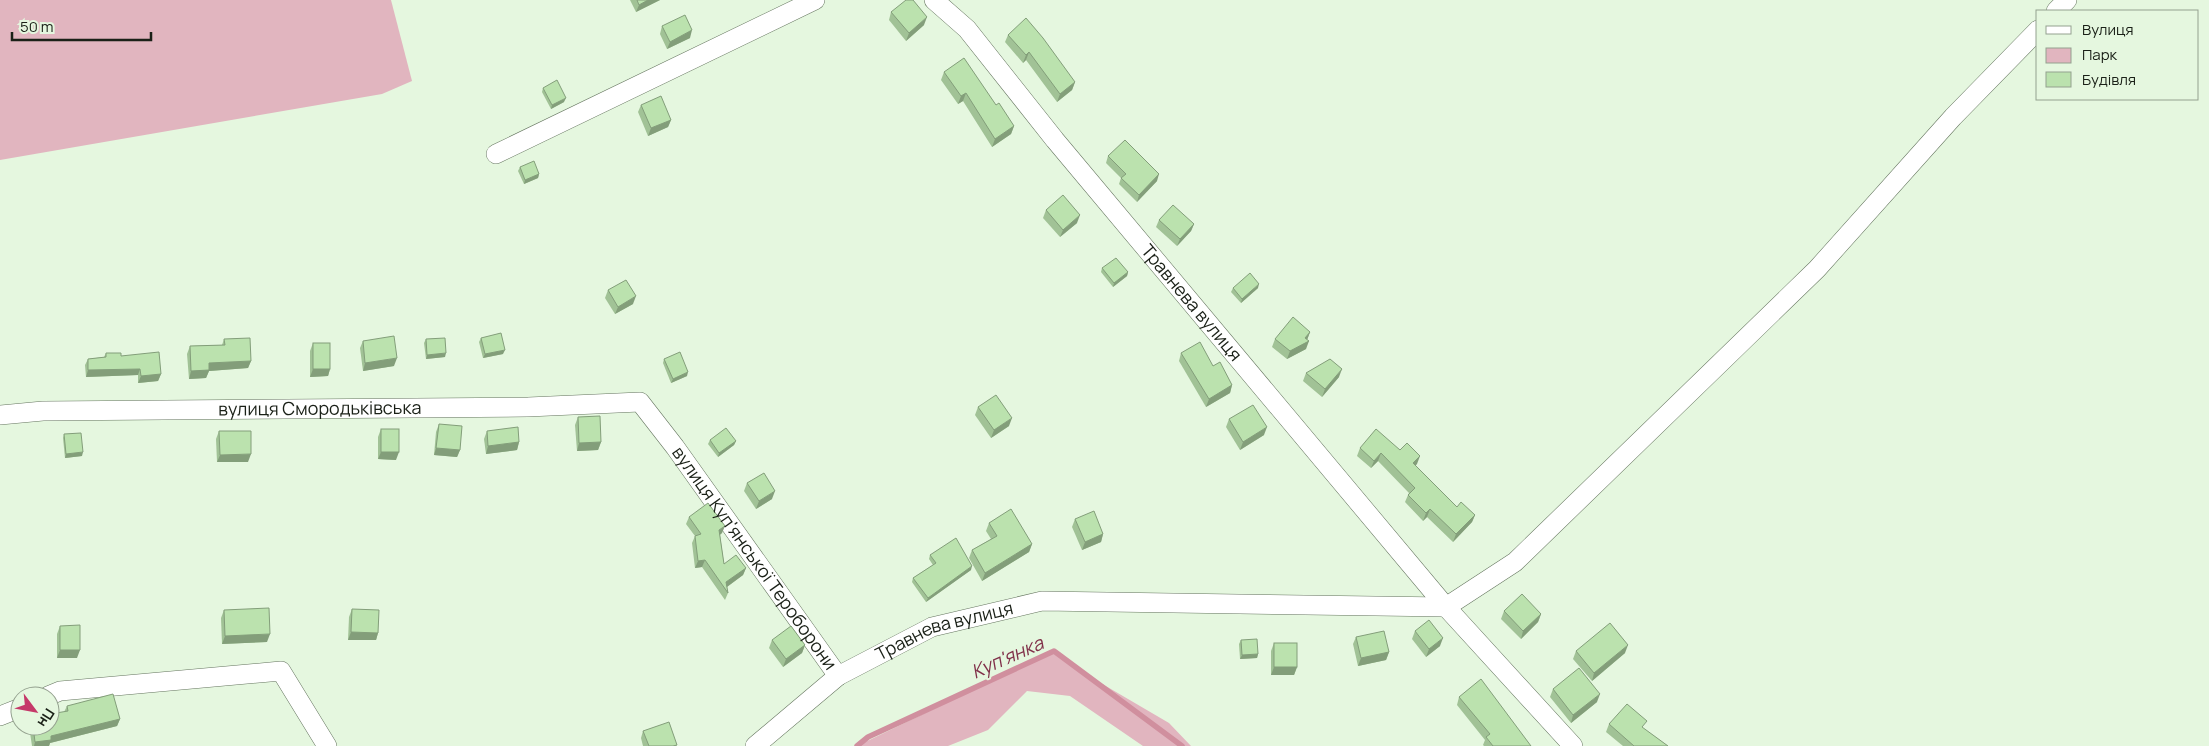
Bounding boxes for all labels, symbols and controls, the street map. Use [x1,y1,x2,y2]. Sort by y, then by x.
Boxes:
scale bar [12,10,151,42]
legend [2036,10,2199,100]
text: 50 m [20,16,54,37]
text: Вулиця [2082,19,2134,40]
text: Парк [2082,44,2118,65]
text: Будівля [2082,69,2136,90]
street label: Травнева вулиця [1136,239,1248,366]
street label: вулиця Смородьківська [218,395,421,421]
street label: вулиця Куп'янської Тероборони [667,441,843,674]
street label: Травнева вулиця [871,595,1015,665]
water label: Куп'янка [967,629,1049,684]
north arrow [10,686,60,736]
text: Пн [33,705,60,731]

